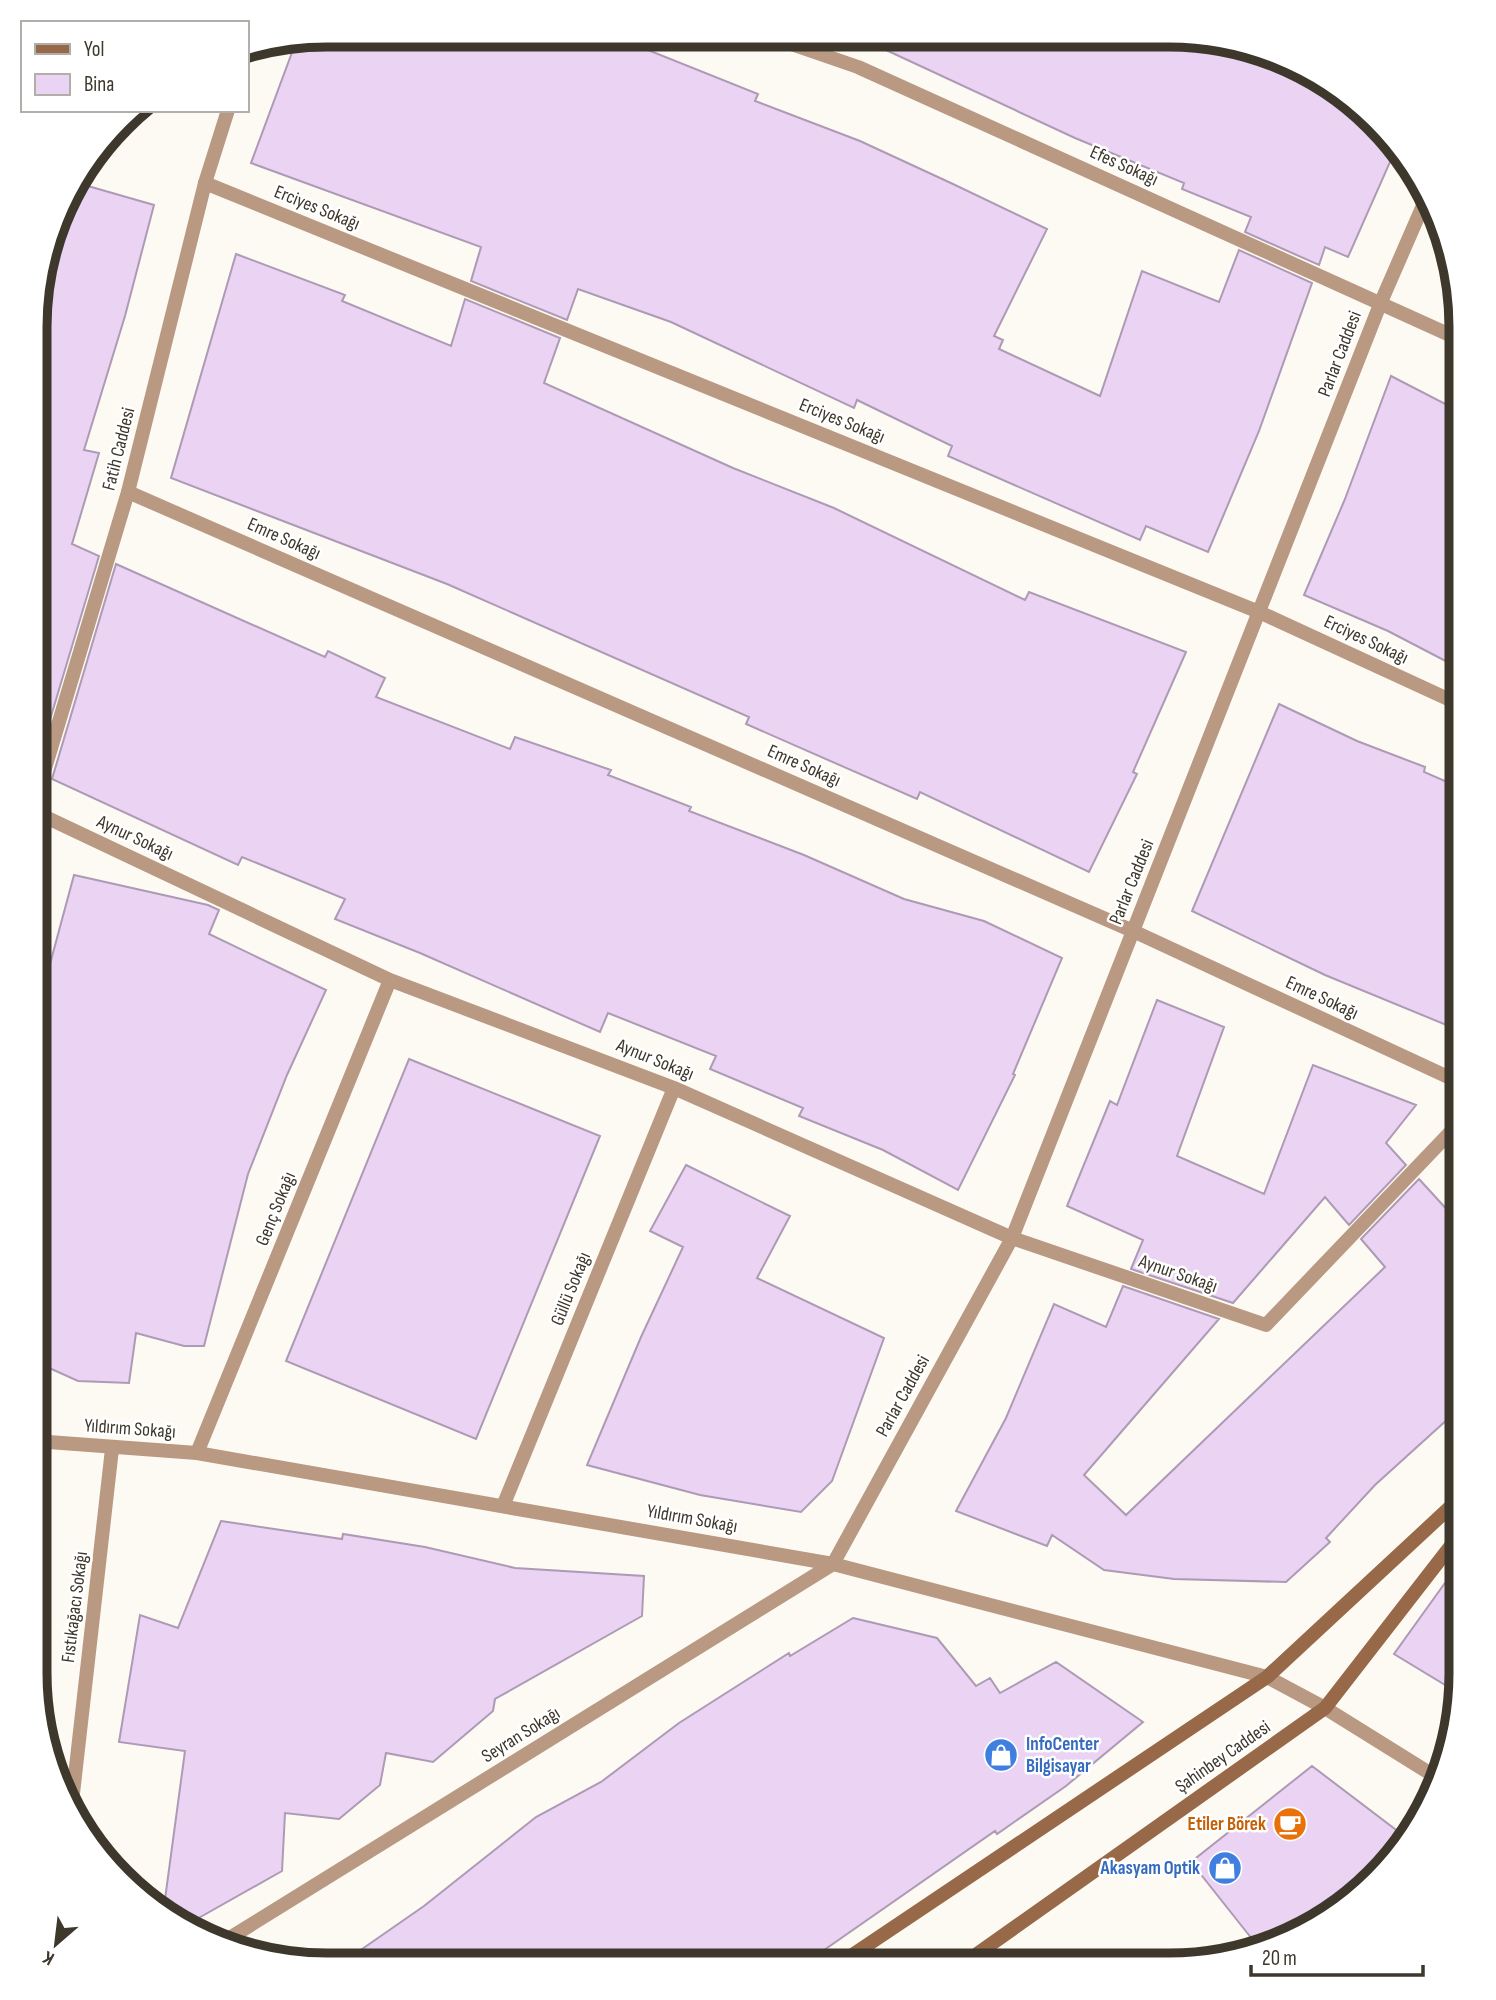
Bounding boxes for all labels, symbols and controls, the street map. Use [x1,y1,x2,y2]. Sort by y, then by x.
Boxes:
legend [21,21,248,112]
text: Yol [84,37,104,62]
text: Bina [84,72,114,97]
street label: Efes Sokağı [1086,141,1162,191]
street label: Erciyes Sokağı [271,180,363,236]
street label: Parlar Caddesi [1313,308,1367,400]
street label: Erciyes Sokağı [796,393,888,449]
street label: Fatih Caddesi [98,405,140,493]
street label: Emre Sokağı [244,513,324,565]
street label: Erciyes Sokağı [1320,610,1412,670]
street label: Emre Sokağı [764,740,844,792]
street label: Aynur Sokağı [92,810,177,866]
street label: Parlar Caddesi [1104,836,1160,928]
street label: Emre Sokağı [1282,971,1362,1025]
street label: Aynur Sokağı [612,1034,697,1086]
street label: Genç Sokağı [251,1169,301,1249]
street label: Güllü Sokağı [546,1249,596,1329]
street label: Aynur Sokağı [1135,1250,1220,1298]
street label: Parlar Caddesi [871,1351,935,1441]
street label: Yıldırım Sokağı [84,1414,176,1444]
street label: Yıldırım Sokağı [645,1500,739,1538]
street label: Fıstıkağacı Sokağı [57,1550,93,1664]
street label: Seyran Sokağı [477,1702,565,1768]
street label: Şahinbey Caddesi [1171,1716,1275,1798]
place label: InfoCenter Bilgisayar [1026,1733,1099,1778]
shop icon: InfoCenter Bilgisayar [982,1736,1020,1774]
cafe icon: Etiler Börek [1271,1805,1309,1843]
place label: Etiler Börek [1188,1813,1266,1836]
shop icon: Akasyam Optik [1206,1849,1244,1887]
place label: Akasyam Optik [1100,1857,1200,1880]
north arrow [21,1909,91,1979]
scale bar [1251,1934,1422,1978]
text: K [39,1945,58,1970]
text: 20 m [1262,1946,1297,1971]

